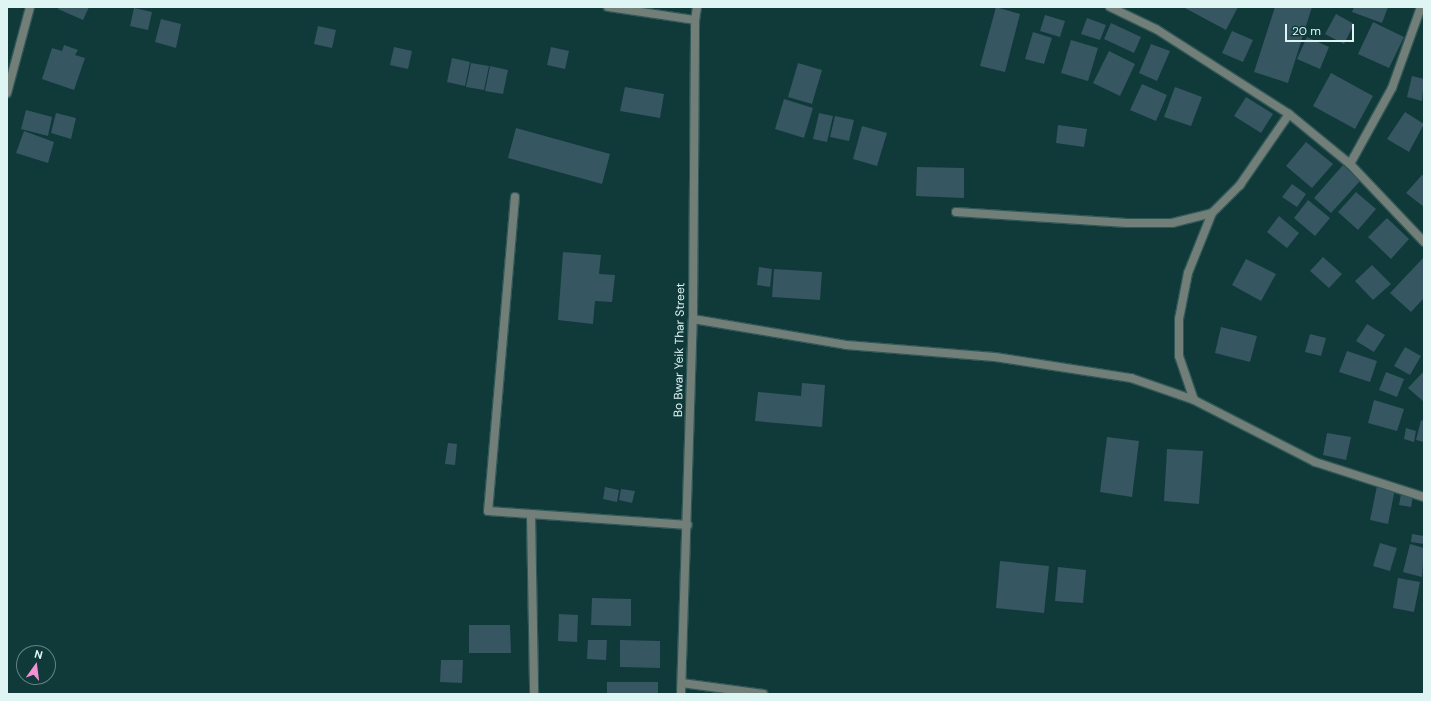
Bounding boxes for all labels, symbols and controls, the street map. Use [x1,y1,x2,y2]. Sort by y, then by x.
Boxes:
scale bar [1287,16,1356,42]
text: 20 m [1292,23,1321,39]
street label: Bo Bwar Yeik Thar Street [672,283,688,417]
north arrow [16,645,56,685]
text: N [33,647,44,662]

